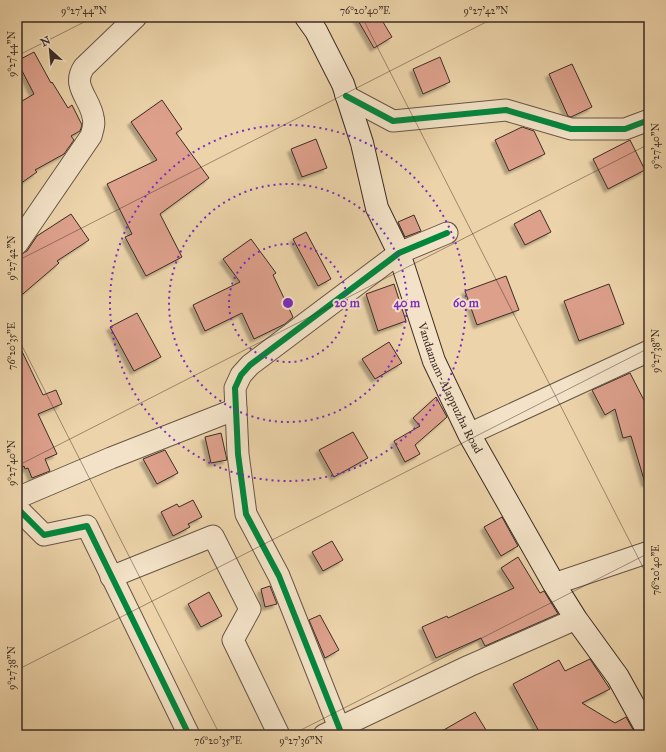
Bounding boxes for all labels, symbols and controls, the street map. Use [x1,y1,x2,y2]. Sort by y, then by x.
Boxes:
text: 9°27'44"N [61,5,107,17]
text: 76°20'40"E [340,5,390,17]
text: 9°27'42"N [463,5,509,17]
north arrow [30,30,70,70]
text: 9°27'44"N [6,31,18,77]
text: N [39,33,53,49]
text: 9°27'40"N [650,122,662,169]
text: 9°27'42"N [6,235,18,281]
centre of rings [281,296,295,310]
text: 20 m [334,296,361,310]
text: 40 m [394,296,421,311]
text: 60 m [453,296,480,310]
street label: Vandaanam-Alappuzha Road [415,320,486,456]
text: 76°20'35"E [6,322,18,370]
text: 9°27'38"N [650,329,662,373]
text: 9°27'40"N [6,439,18,486]
text: 76°20'40"E [650,545,662,595]
text: 9°27'38"N [6,646,18,690]
text: 76°20'35"E [194,735,242,747]
text: 9°27'36"N [279,735,323,747]

